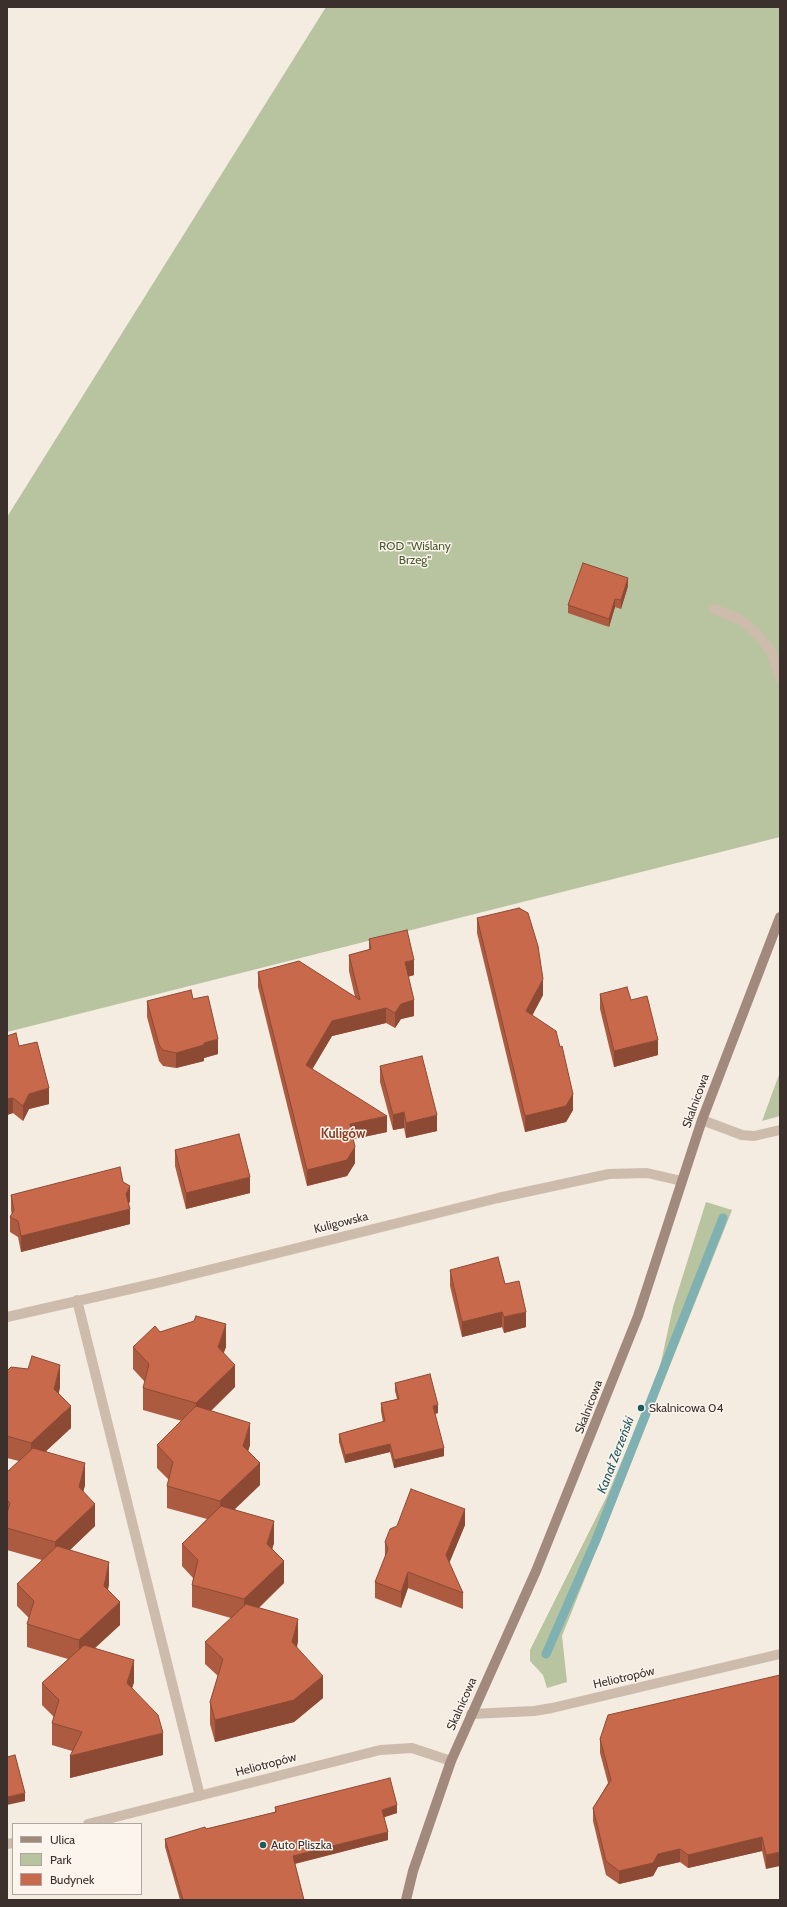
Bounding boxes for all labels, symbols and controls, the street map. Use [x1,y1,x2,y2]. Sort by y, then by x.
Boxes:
park label: ROD "Wiślany Brzeg" [379,539,451,567]
street label: Skalnicowa [680,1072,712,1130]
district label: Kuligów [321,1126,365,1142]
street label: Kuligowska [312,1209,370,1237]
street label: Skalnicowa [572,1378,606,1436]
place label: Skalnicowa 04 [649,1401,723,1415]
marker: Skalnicowa 04 [636,1403,646,1413]
water label: Kanał Zerzeński [594,1414,638,1496]
street label: Heliotropów [592,1664,656,1692]
street label: Skalnicowa [444,1675,480,1733]
street label: Heliotropów [234,1750,298,1780]
legend [12,1823,142,1895]
text: Ulica [50,1832,75,1847]
place label: Auto Pliszka [271,1838,332,1852]
marker: Auto Pliszka [258,1840,268,1850]
text: Park [50,1852,72,1867]
text: Budynek [50,1872,94,1887]

